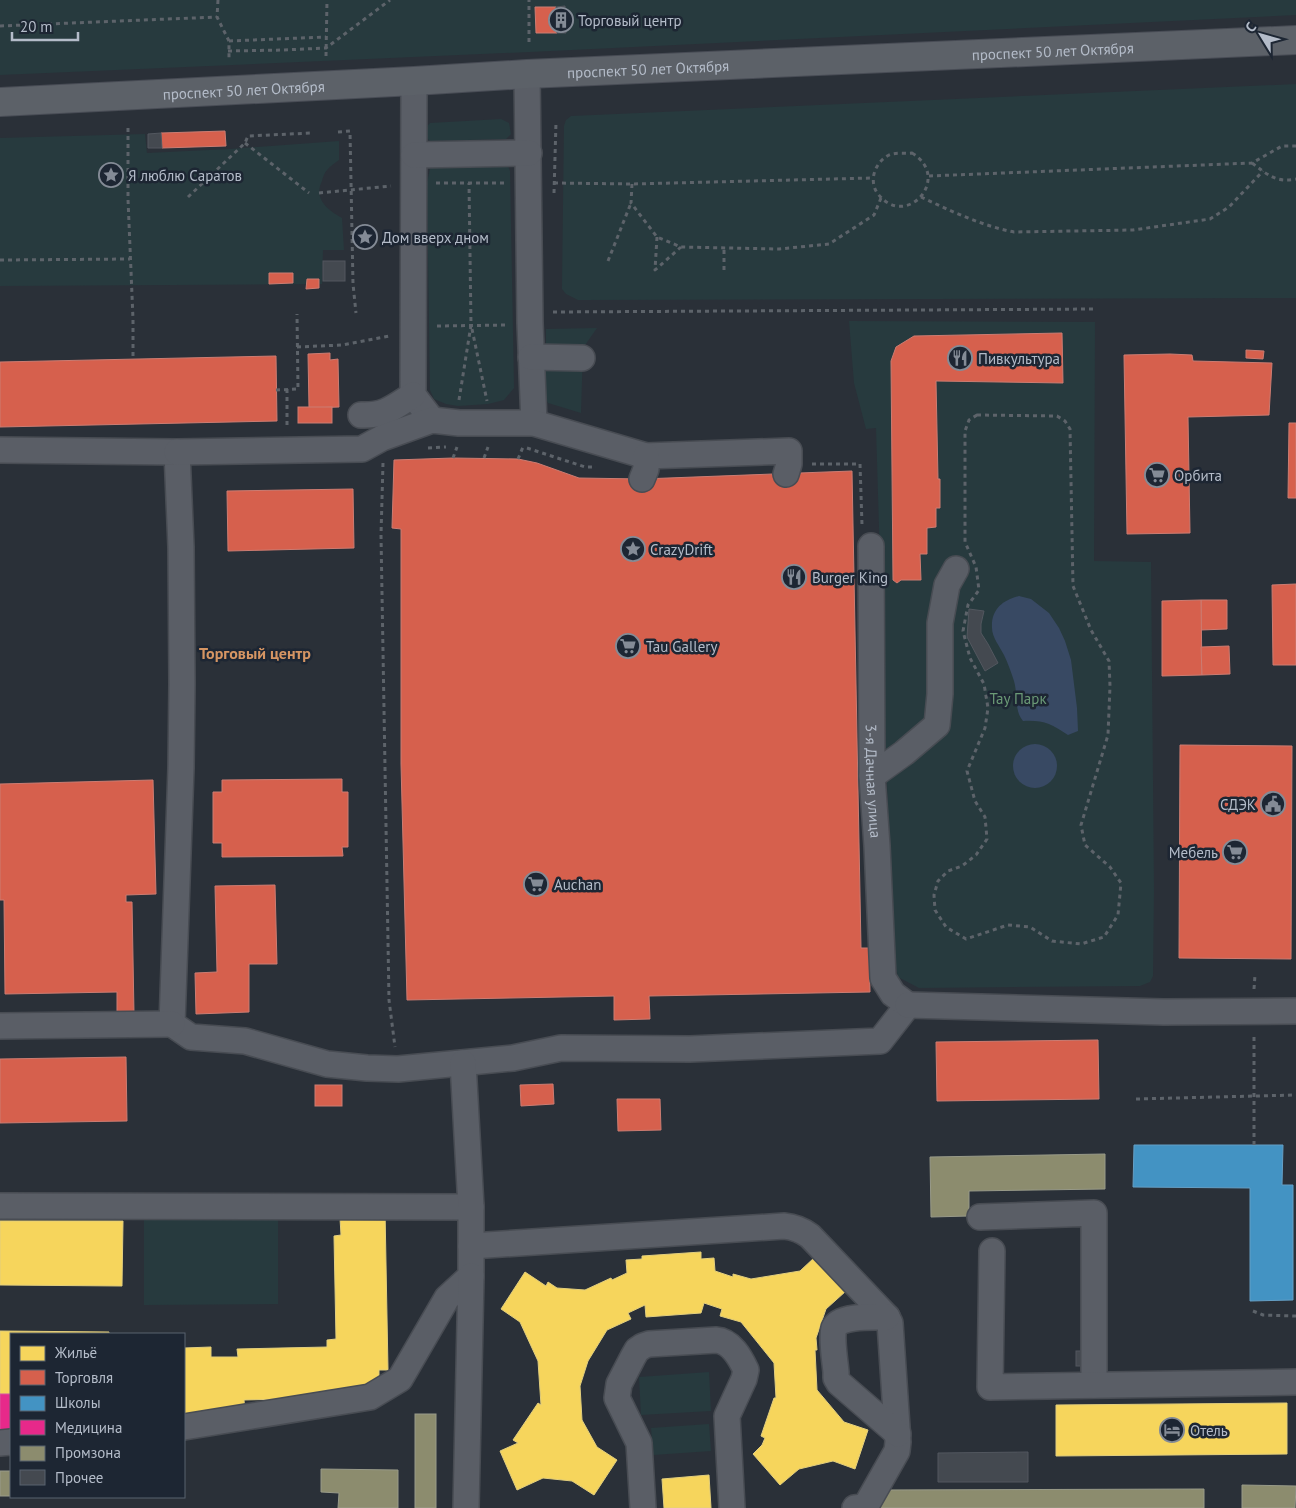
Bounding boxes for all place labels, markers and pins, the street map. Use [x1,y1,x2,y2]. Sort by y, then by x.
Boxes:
building icon: Торговый центр [548,7,574,33]
place label: Торговый центр [578,11,682,30]
place icon: Я люблю Саратов [98,162,124,188]
place label: Я люблю Саратов [128,166,242,185]
place icon: Дом вверх дном [352,224,378,250]
place label: Дом вверх дном [382,228,489,247]
restaurant icon: Пивкультура [947,345,973,371]
place label: Пивкультура [978,349,1060,368]
supermarket icon: Орбита [1144,462,1170,488]
place label: Орбита [1174,466,1222,485]
place icon: CrazyDrift [620,536,646,562]
place label: CrazyDrift [650,540,713,559]
restaurant icon: Burger King [781,564,807,590]
place label: Burger King [812,568,888,587]
supermarket icon: Tau Gallery [615,633,641,659]
place label: Tau Gallery [646,637,717,656]
public building icon: СДЭК [1260,791,1286,817]
place label: СДЭК [1220,795,1256,814]
supermarket icon: Мебель [1222,839,1248,865]
place label: Мебель [1169,843,1218,862]
supermarket icon: Auchan [523,871,549,897]
place label: Auchan [554,875,601,894]
hotel icon: Отель [1159,1417,1185,1443]
place label: Отель [1190,1421,1228,1440]

